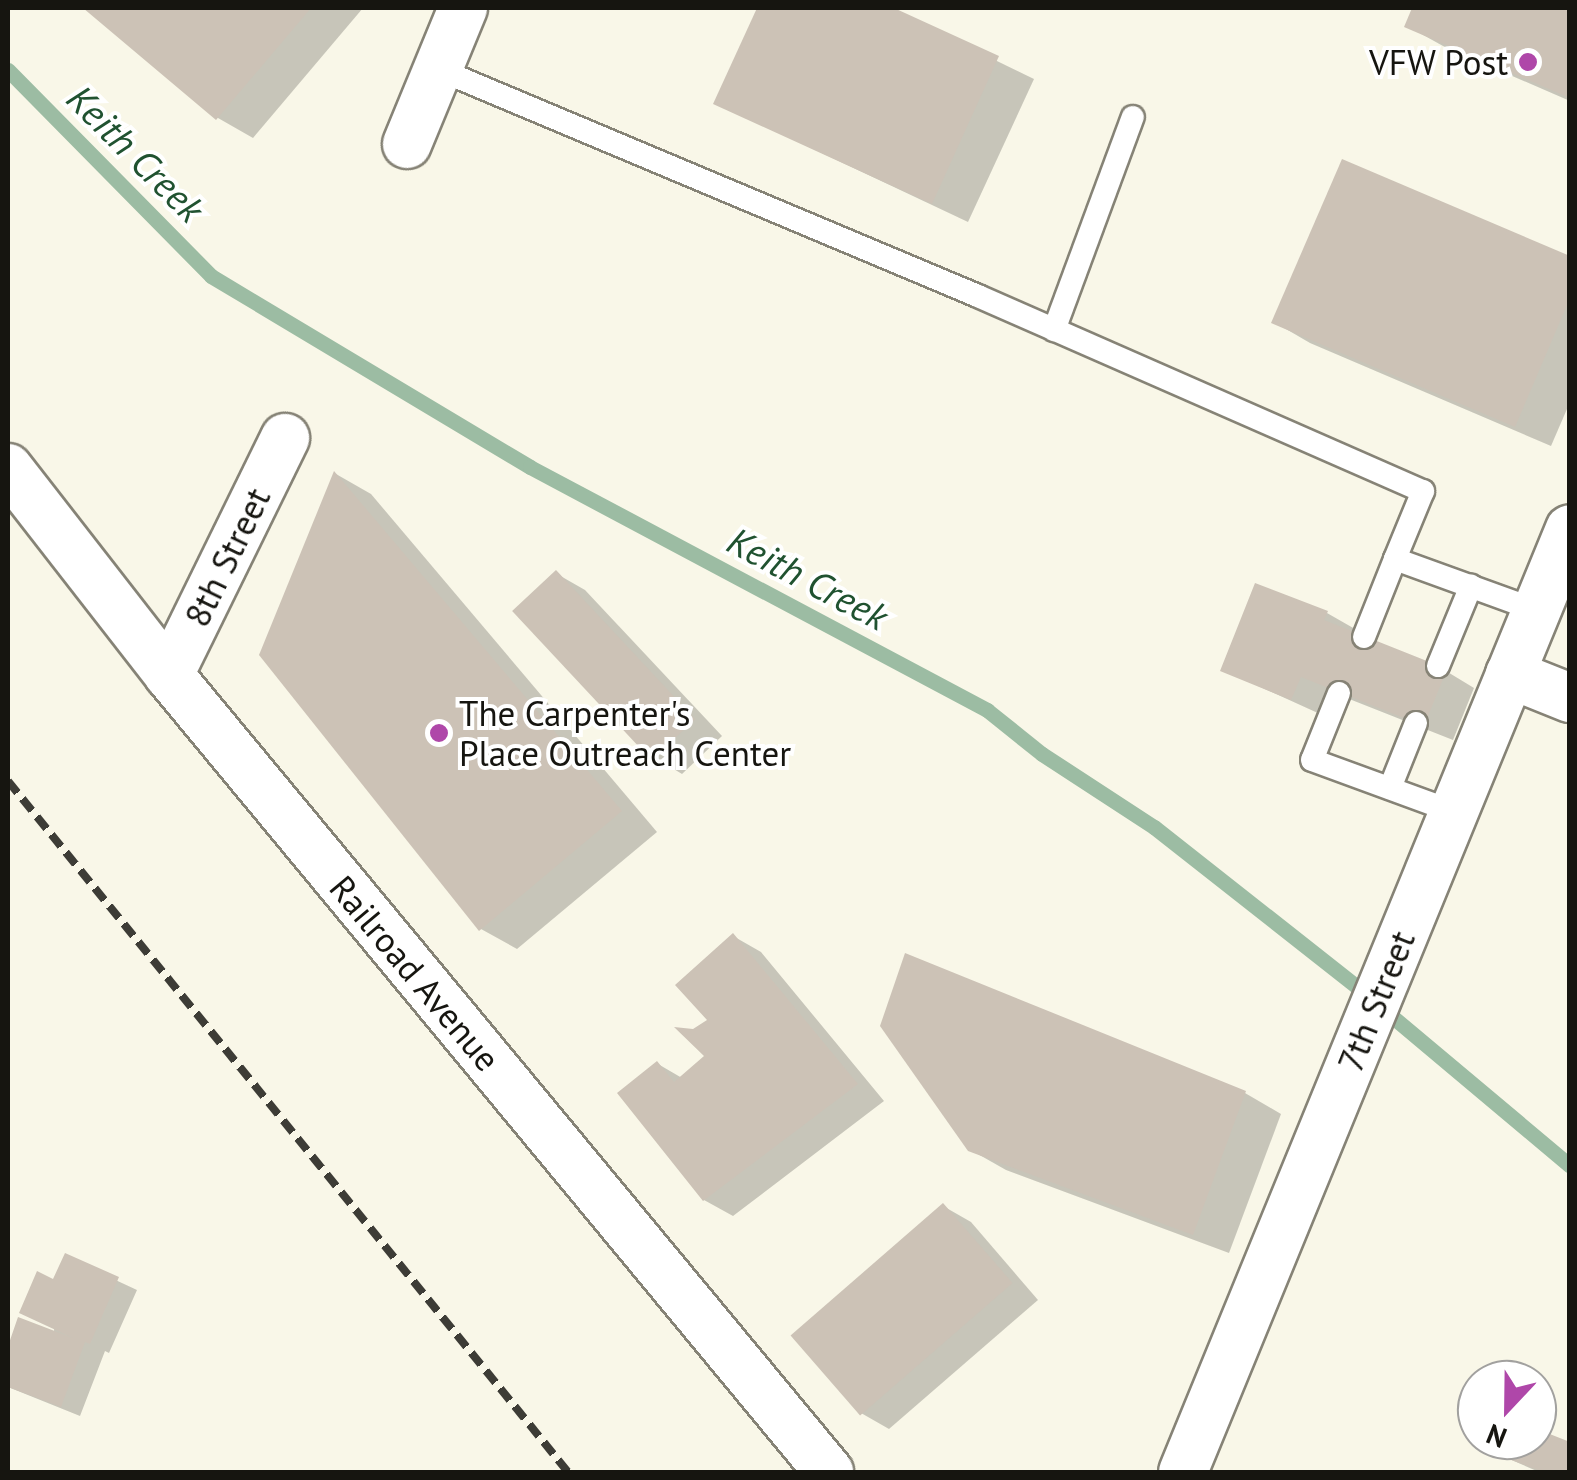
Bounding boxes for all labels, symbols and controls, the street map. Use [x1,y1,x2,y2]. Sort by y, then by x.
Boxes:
place label: VFW Post [1368,41,1508,83]
marker: VFW Post [1517,51,1539,73]
water label: Keith Creek [58,75,214,231]
street label: 8th Street [176,481,278,633]
water label: Keith Creek [720,517,896,639]
place label: The Carpenter's Place Outreach Center [459,692,791,774]
marker: The Carpenter's Place Outreach Center [428,722,450,744]
street label: Railroad Avenue [321,866,509,1080]
street label: 7th Street [1329,925,1423,1077]
north arrow [1457,1360,1557,1460]
text: N [1481,1416,1512,1457]

